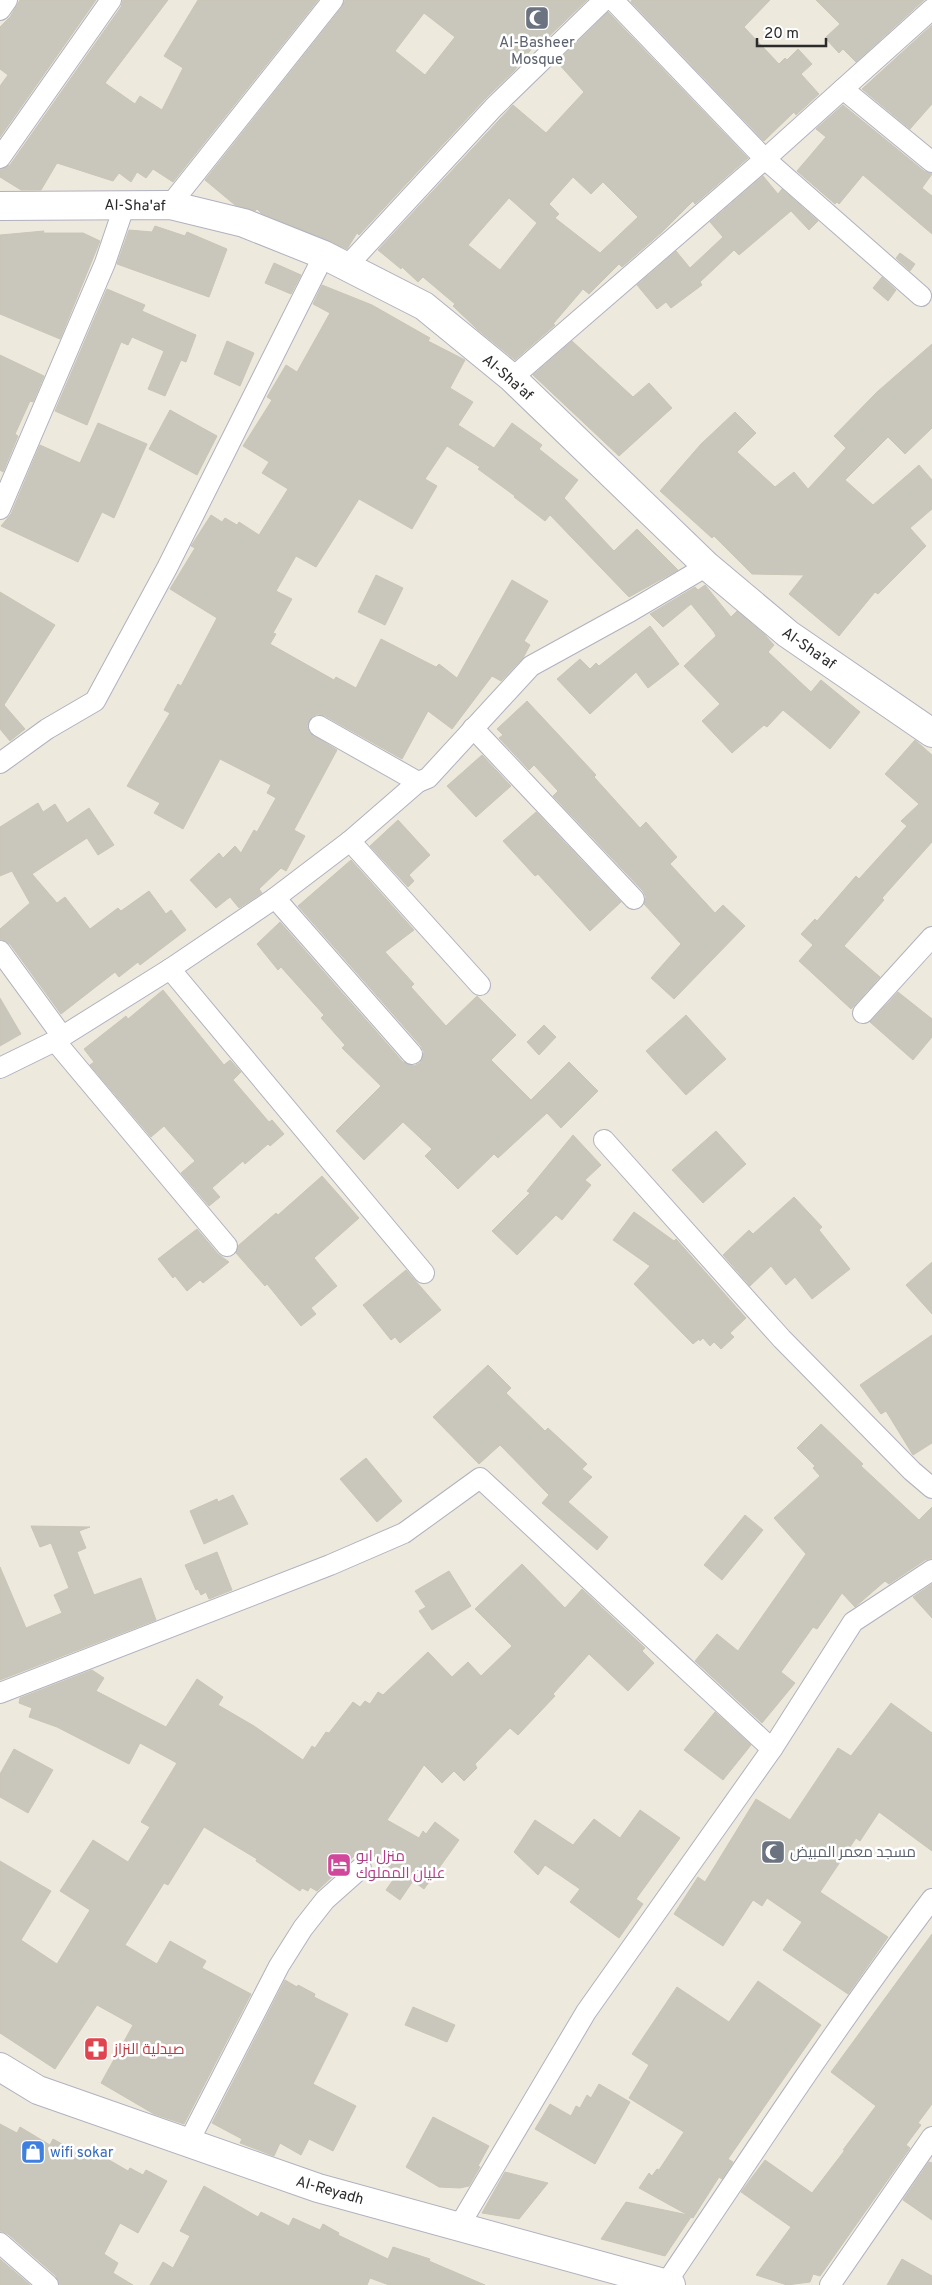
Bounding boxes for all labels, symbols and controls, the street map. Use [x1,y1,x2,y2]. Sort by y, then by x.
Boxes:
mosque icon: Al-Basheer Mosque [524,5,550,31]
scale bar [757,15,826,47]
text: 20 m [764,25,799,44]
place label: Al-Basheer Mosque [499,34,575,70]
street label: Al-Sha'af [104,196,166,217]
street label: Al-Sha'af [478,351,536,405]
street label: Al-Sha'af [778,624,839,675]
mosque icon: مسجد معمر المبيض [760,1839,786,1865]
place label: مسجد معمر المبيض [790,1844,916,1863]
place label: منزل ابو عليان المملوك [356,1848,445,1884]
hotel icon: منزل ابو عليان المملوك [326,1852,352,1878]
pharmacy icon: صيدلية النزاز [83,2036,109,2062]
place label: صيدلية النزاز [113,2041,185,2060]
shop icon: wifi sokar [20,2139,46,2165]
place label: wifi sokar [50,2144,114,2163]
street label: Al-Reyadh [293,2173,366,2210]

